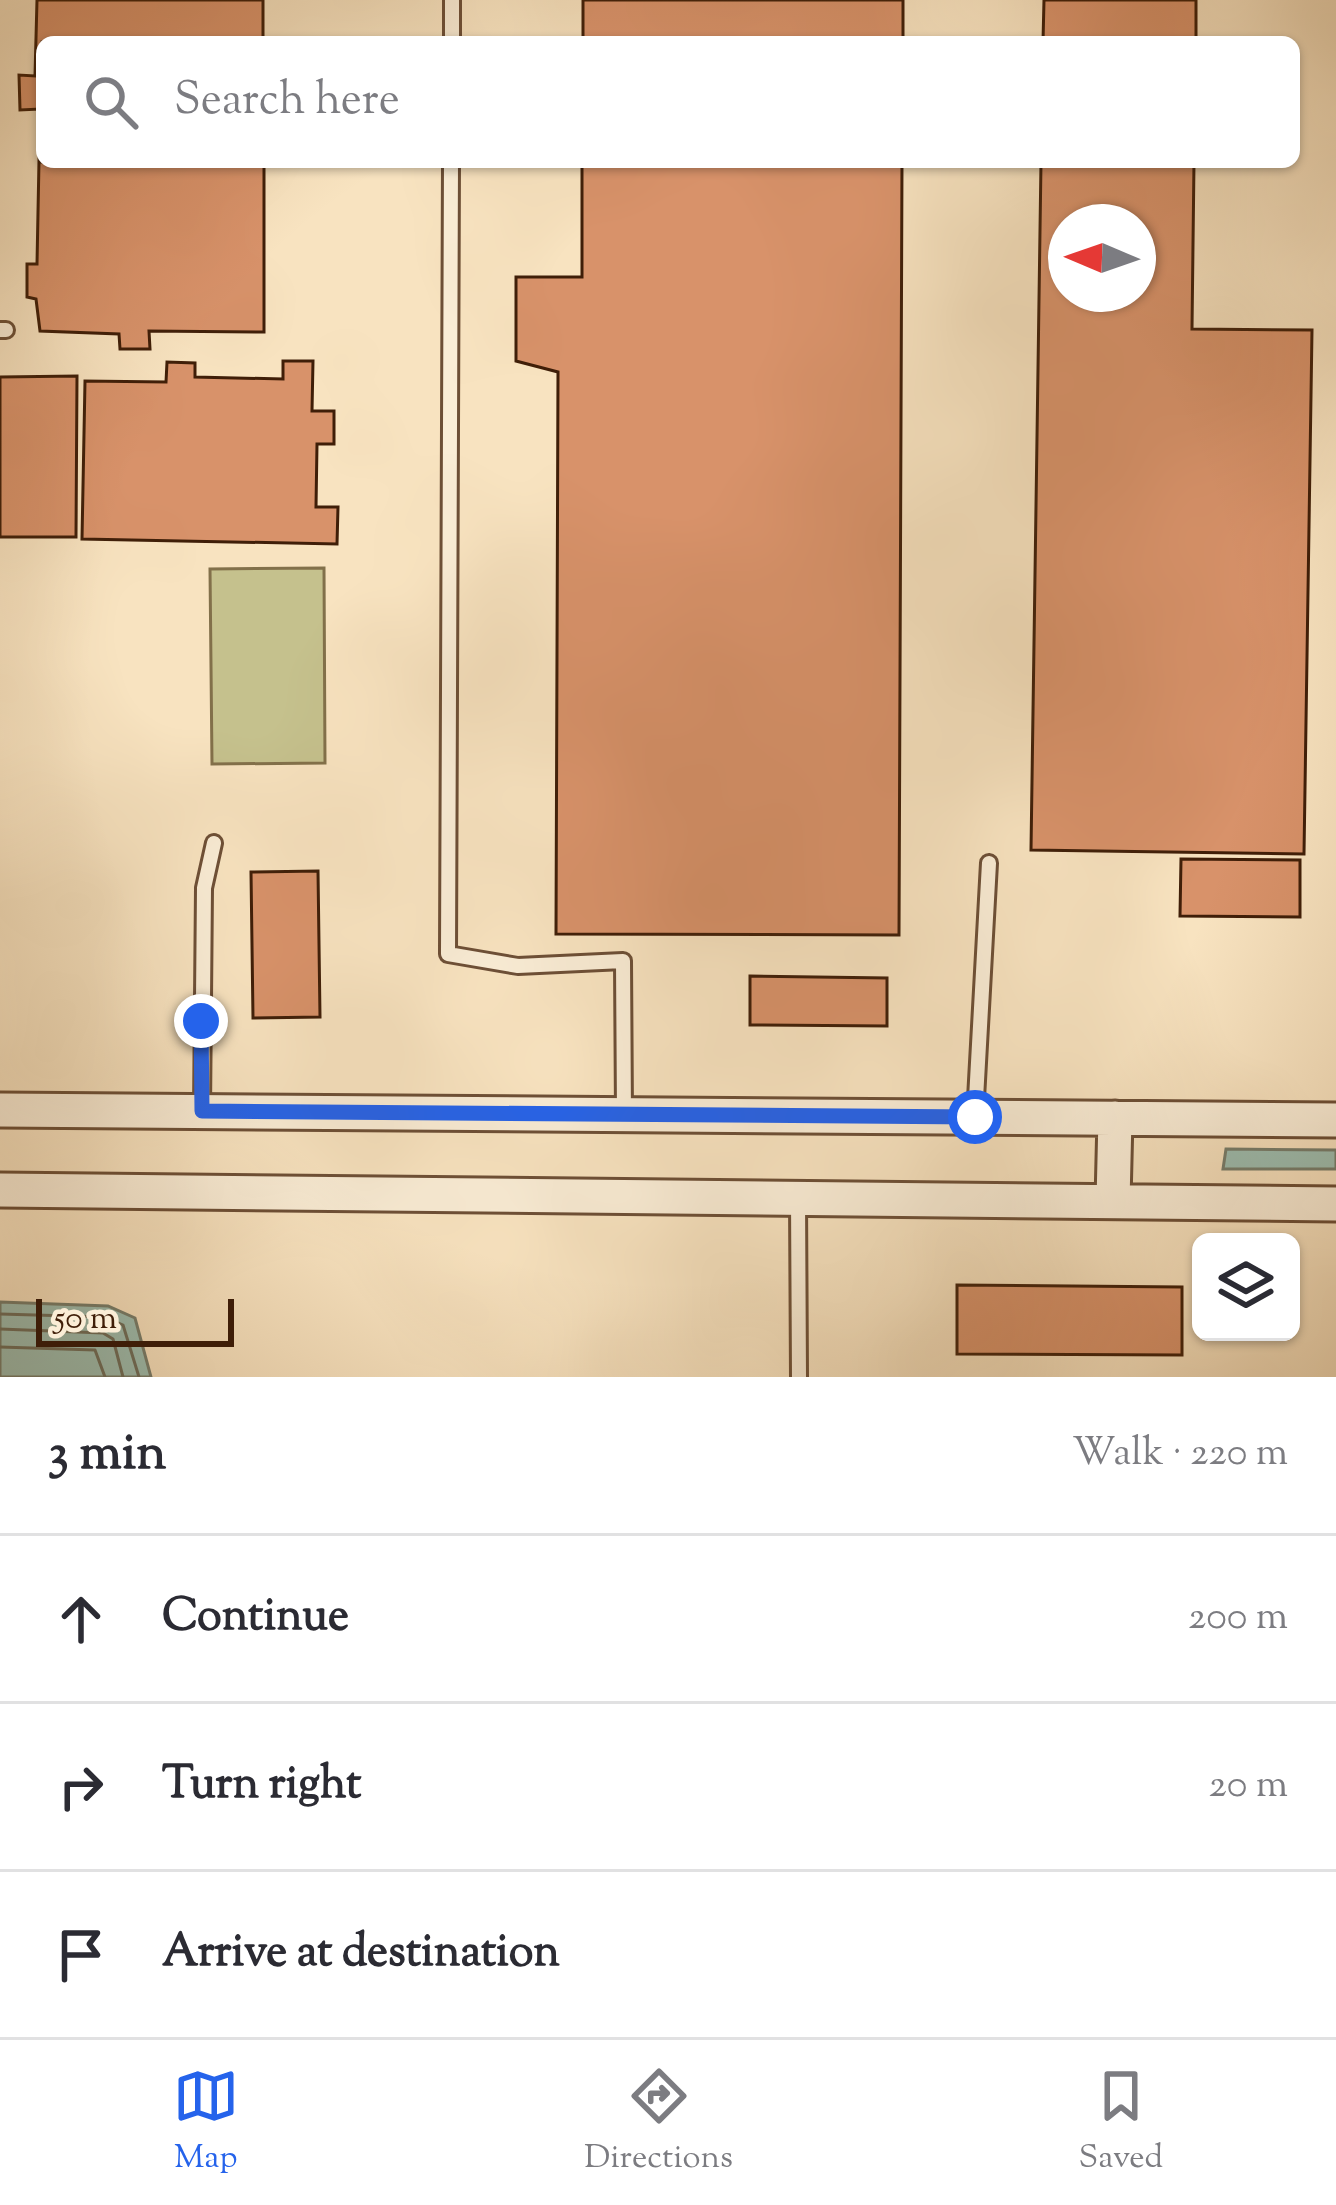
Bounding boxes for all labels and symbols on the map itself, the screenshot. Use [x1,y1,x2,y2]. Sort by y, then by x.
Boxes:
north arrow [1048,204,1156,312]
route end [174,994,228,1048]
route start [948,1090,1002,1144]
scale bar [36,1293,234,1346]

